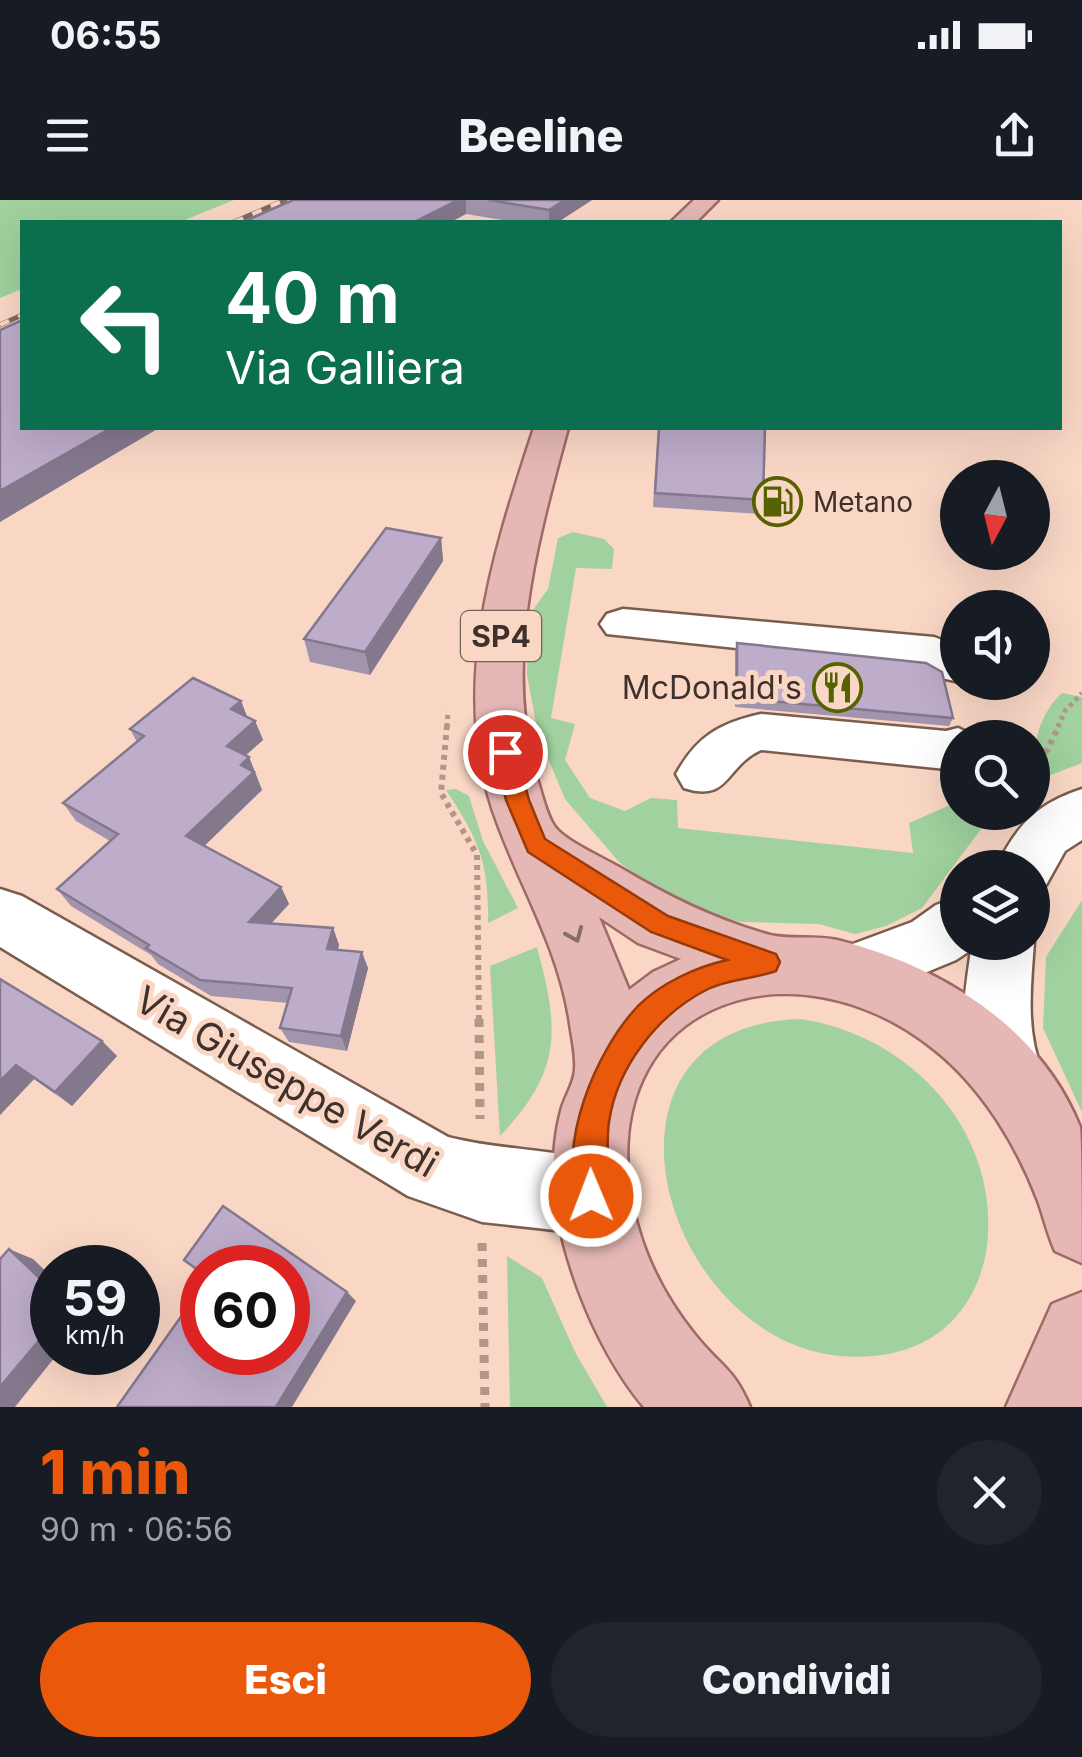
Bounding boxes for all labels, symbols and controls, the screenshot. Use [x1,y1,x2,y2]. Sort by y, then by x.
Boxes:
text: 06:55 [50,12,162,58]
icon: menu [40,108,95,163]
text: Beeline [458,108,624,163]
icon: share [987,108,1042,163]
text: 40 m [225,255,400,340]
icon: left [60,260,190,390]
text: Via Galliera [225,340,465,395]
north arrow [940,460,1050,570]
map controls [940,460,1050,960]
fuel station icon: Metano [752,476,804,528]
place label: Metano [813,485,913,519]
button: sound [940,590,1050,700]
road number: SP4 [461,611,541,661]
restaurant icon: McDonald's [811,661,863,713]
place label: McDonald's [622,668,802,707]
pin [463,710,548,795]
button: search [940,720,1050,830]
icon: arrive [478,725,533,780]
button: layers [940,850,1050,960]
one-way arrow [563,925,583,943]
street label: Via Giuseppe Verdi [128,976,446,1186]
position arrow [539,1144,643,1248]
speed limit sign: 60 [180,1245,310,1375]
text: 59 [63,1268,127,1328]
text: km/h [65,1320,125,1350]
text: 1 min [40,1436,190,1508]
button: close [937,1440,1042,1545]
text: 90 m · 06:56 [40,1510,233,1549]
button: Esci [40,1622,531,1737]
button: Condividi [551,1622,1042,1737]

